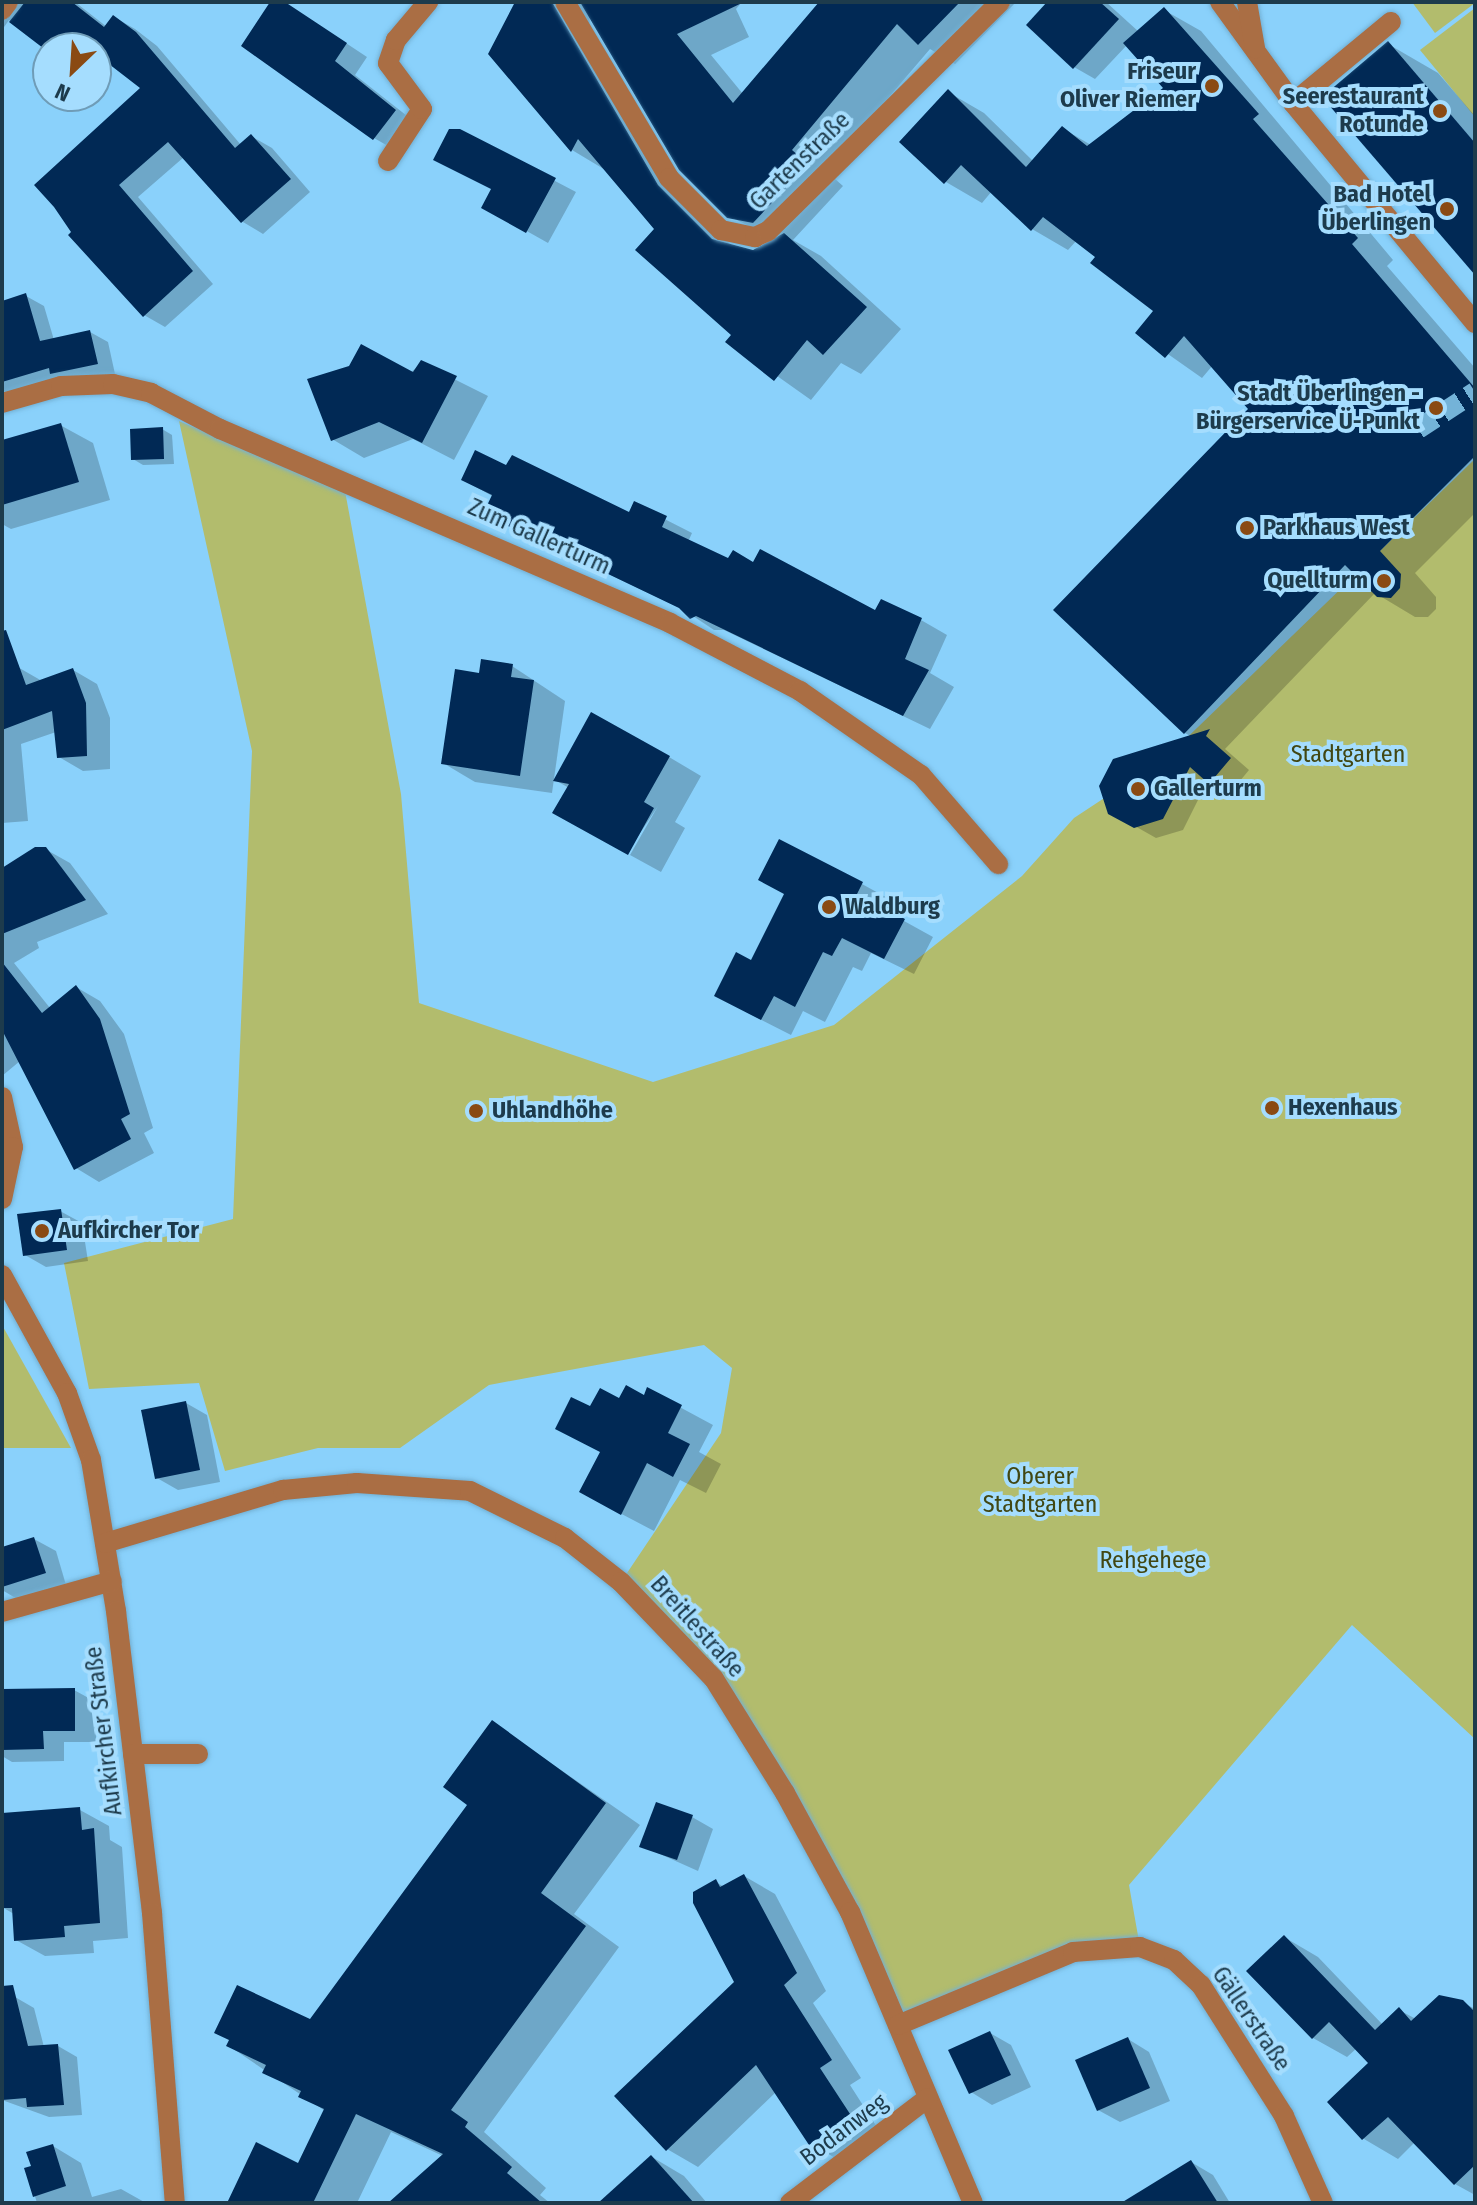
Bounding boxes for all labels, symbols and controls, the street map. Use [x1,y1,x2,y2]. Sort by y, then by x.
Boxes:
north arrow [32,32,112,112]
place label: Friseur Oliver Riemer [1060,58,1196,114]
text: N [51,77,74,107]
marker: Friseur Oliver Riemer [1203,77,1221,95]
place label: Seerestaurant Rotunde [1283,83,1424,139]
marker: Seerestaurant Rotunde [1431,102,1449,120]
street label: Gartenstraße [744,106,856,216]
place label: Bad Hotel Überlingen [1321,181,1431,237]
marker: Bad Hotel Überlingen [1438,200,1456,218]
place label: Stadt Überlingen - Bürgerservice Ü-Punkt [1196,380,1420,436]
marker: Stadt Überlingen - Bürgerservice Ü-Punkt [1427,399,1445,417]
street label: Zum Gallerturm [463,493,615,581]
place label: Parkhaus West [1263,514,1410,542]
marker: Parkhaus West [1238,519,1256,537]
place label: Quellturm [1267,567,1368,595]
marker: Quellturm [1375,572,1393,590]
park label: Stadtgarten [1291,741,1405,769]
place label: Gallerturm [1154,775,1262,803]
marker: Gallerturm [1129,780,1147,798]
place label: Waldburg [845,893,940,921]
marker: Waldburg [820,898,838,916]
place label: Hexenhaus [1288,1094,1397,1122]
place label: Uhlandhöhe [492,1097,613,1125]
marker: Hexenhaus [1263,1099,1281,1117]
marker: Uhlandhöhe [467,1102,485,1120]
place label: Aufkircher Tor [58,1217,199,1245]
marker: Aufkircher Tor [33,1222,51,1240]
park label: Oberer Stadtgarten [983,1463,1097,1519]
park label: Rehgehege [1099,1547,1207,1575]
street label: Breitlestraße [644,1570,750,1684]
street label: Aufkircher Straße [79,1645,129,1817]
street label: Gällerstraße [1206,1961,1296,2077]
street label: Bodanweg [795,2088,893,2172]

